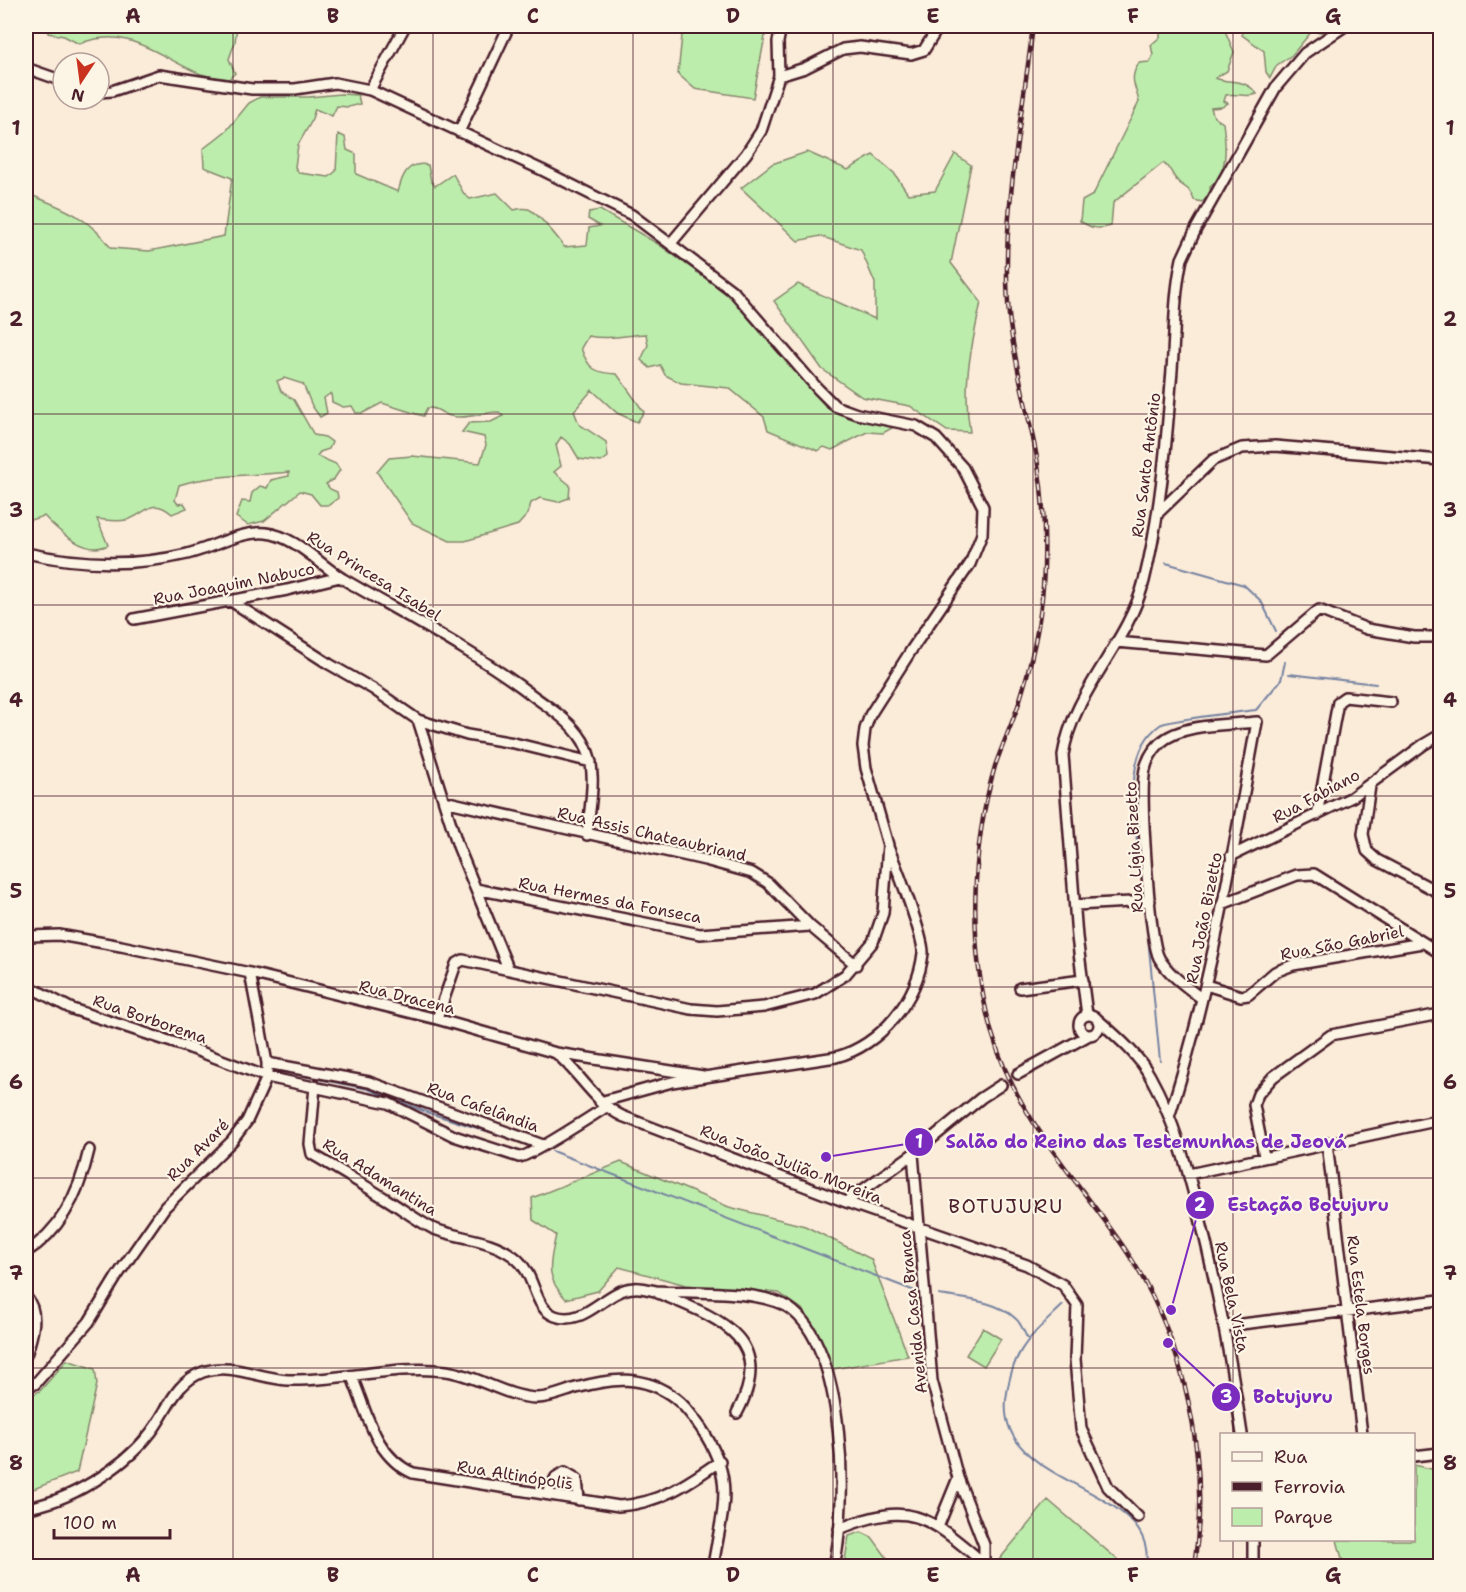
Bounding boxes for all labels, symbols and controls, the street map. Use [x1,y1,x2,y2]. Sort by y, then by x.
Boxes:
text: A [125,3,141,29]
text: B [327,3,339,29]
text: C [527,3,539,29]
text: D [726,3,740,29]
text: E [926,3,940,29]
text: F [1127,3,1139,29]
text: G [1325,3,1341,29]
north arrow [51,51,111,111]
text: N [69,83,86,107]
text: 1 [11,115,21,141]
text: 1 [1445,115,1455,141]
text: 2 [9,306,23,332]
text: 2 [1443,306,1457,332]
street label: Rua Santo Antônio [1127,391,1165,539]
text: 3 [9,497,23,523]
text: 3 [1443,497,1457,523]
street label: Rua Princesa Isabel [303,526,445,626]
street label: Rua Joaquim Nabuco [151,558,317,610]
text: 4 [9,687,23,713]
text: 4 [1443,687,1457,713]
street label: Rua Fabiano [1269,764,1363,828]
street label: Rua Lígia Bizetto [1120,781,1148,913]
street label: Rua Assis Chateaubriand [555,802,749,866]
street label: Rua João Bizetto [1181,850,1227,986]
street label: Rua Hermes da Fonseca [517,872,703,928]
text: 5 [10,878,22,904]
text: 5 [1444,878,1456,904]
street label: Rua São Gabriel [1278,921,1406,965]
street label: Rua Dracena [357,975,457,1019]
street label: Rua Borborema [90,990,210,1048]
text: 6 [9,1069,23,1095]
text: 6 [1443,1069,1457,1095]
street label: Rua Cafelândia [424,1077,542,1137]
street label: Rua Avaré [162,1114,234,1186]
street label: Rua João Julião Moreira [697,1120,885,1208]
callout: Salão do Reino das Testemunhas de Jeová [904,1124,1359,1160]
text: 1 [915,1130,923,1154]
text: Salão do Reino das Testemunhas de Jeová [946,1130,1347,1154]
street label: Rua Adamantina [319,1133,441,1221]
callout: Estação Botujuru [1185,1187,1401,1223]
district label: BOTUJURU [948,1193,1064,1219]
text: 2 [1194,1193,1207,1217]
text: Estação Botujuru [1227,1193,1389,1217]
street label: Avenida Casa Branca [894,1229,932,1395]
street label: Rua Estela Borges [1342,1234,1380,1376]
street label: Rua Bela Vista [1210,1240,1254,1354]
text: 7 [9,1260,23,1286]
text: 7 [1443,1260,1457,1286]
callout: Botujuru [1211,1379,1345,1415]
text: 3 [1220,1385,1232,1409]
text: Botujuru [1253,1385,1333,1409]
legend [1220,1433,1415,1541]
text: Rua [1274,1445,1307,1469]
text: 8 [9,1450,23,1476]
text: 8 [1443,1450,1457,1476]
street label: Rua Altinópolis [455,1455,575,1495]
text: Ferrovia [1274,1475,1345,1499]
scale bar [54,1502,170,1540]
text: Parque [1274,1505,1333,1529]
text: 100 m [63,1511,117,1535]
text: A [125,1562,141,1588]
text: B [327,1562,339,1588]
text: C [527,1562,539,1588]
text: D [726,1562,740,1588]
text: E [926,1562,940,1588]
text: F [1127,1562,1139,1588]
text: G [1325,1562,1341,1588]

